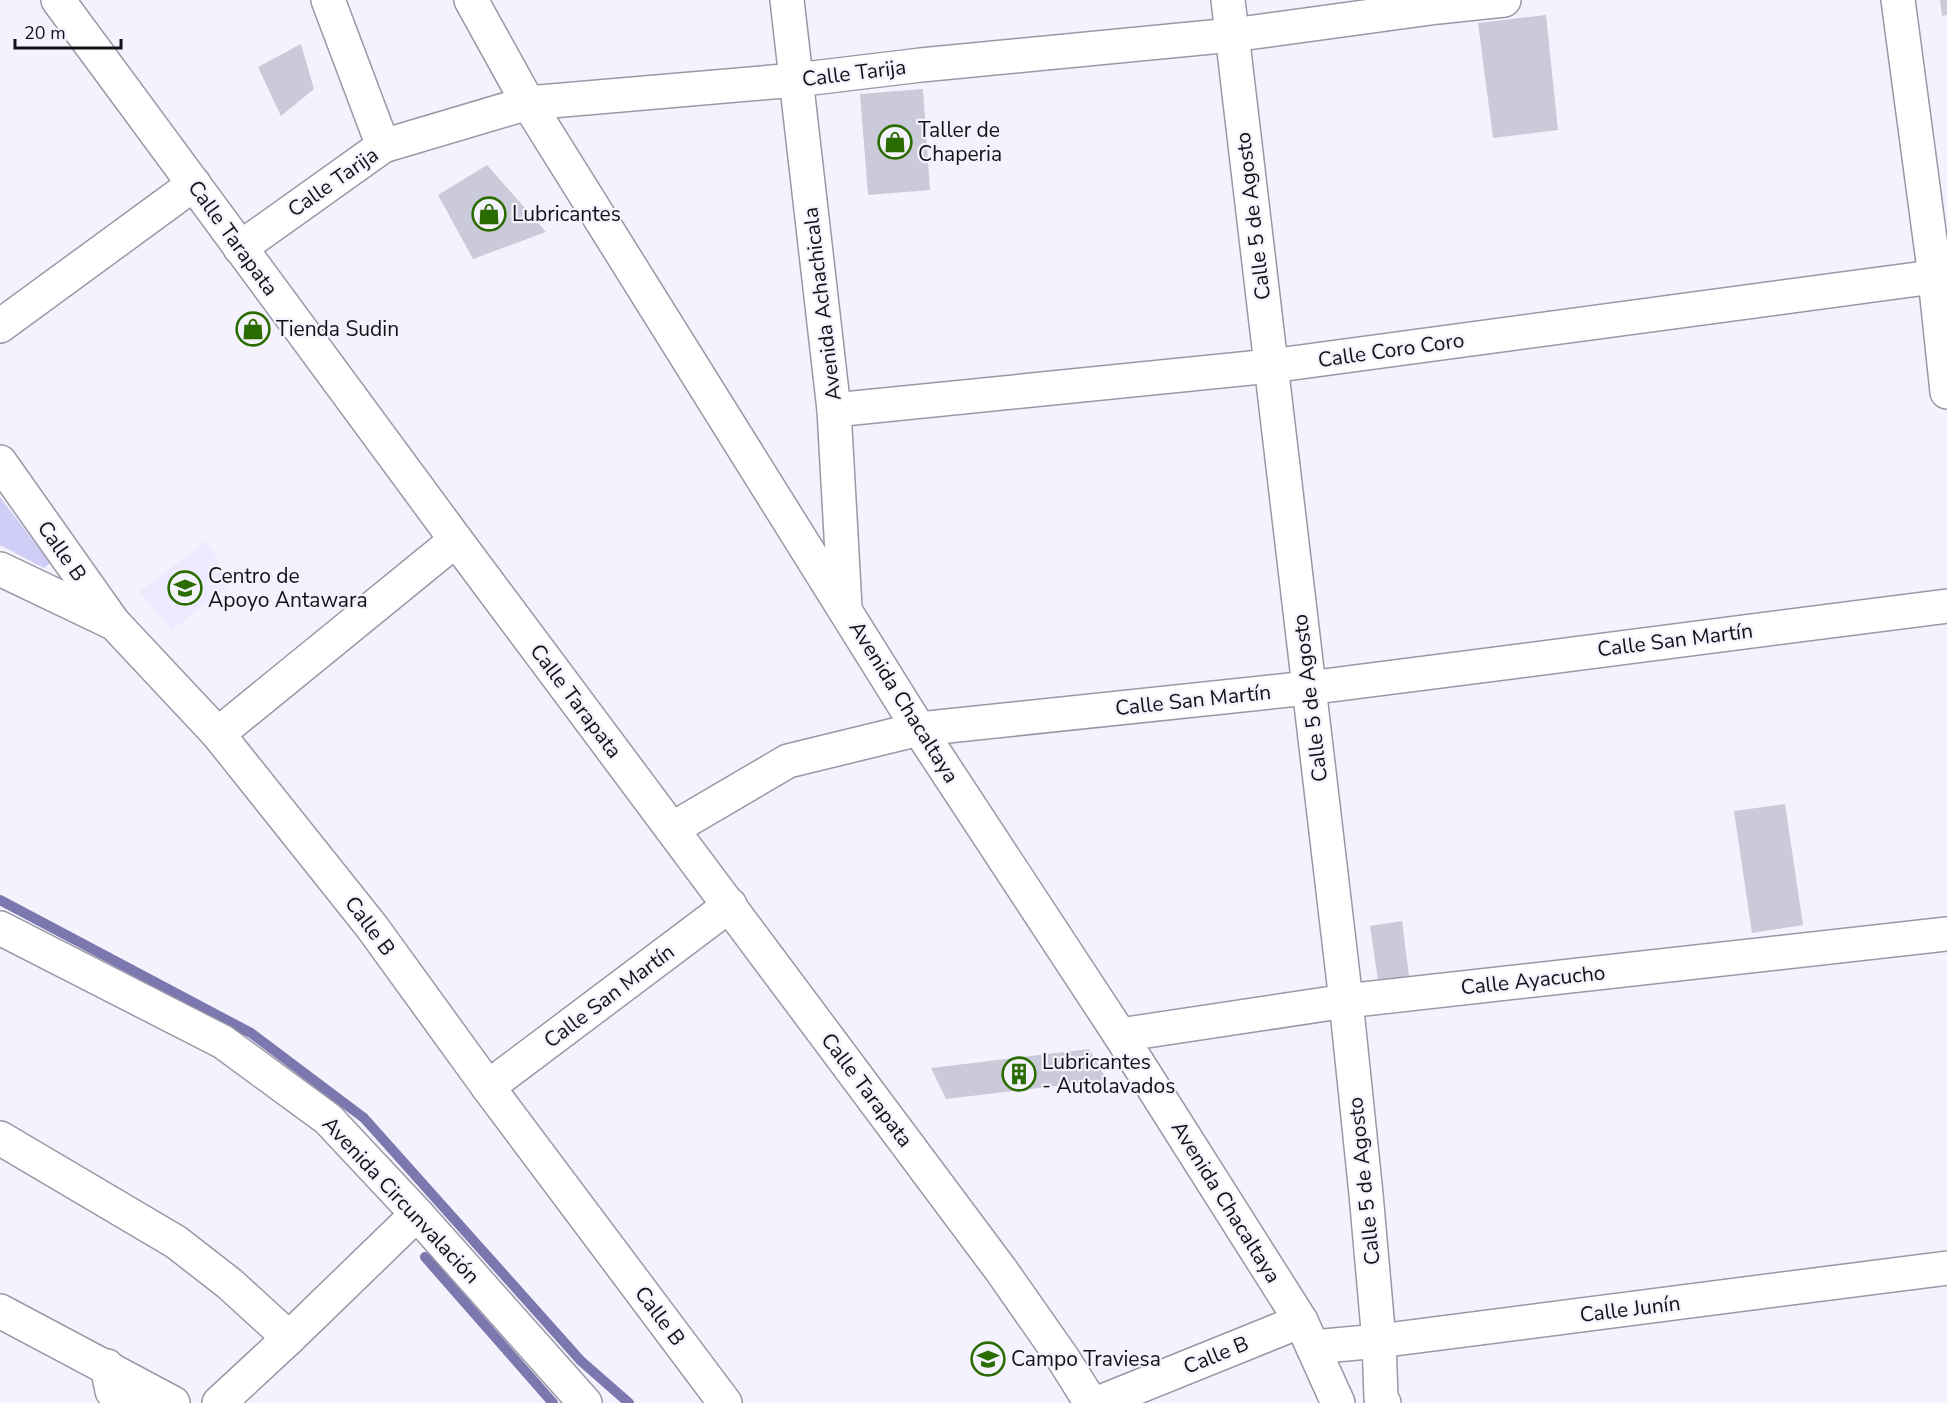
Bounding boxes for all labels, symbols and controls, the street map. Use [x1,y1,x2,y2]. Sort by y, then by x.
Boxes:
scale bar [15,12,122,50]
text: 20 m [24,21,66,45]
street label: Calle Tarija [800,53,908,93]
place label: Taller de Chaperia [918,116,1002,168]
shop icon: Taller de Chaperia [877,124,913,160]
street label: Calle 5 de Agosto [1229,131,1277,301]
street label: Calle Tarija [282,141,384,223]
street label: Calle Tarapata [182,175,284,301]
shop icon: Lubricantes [471,196,507,232]
place label: Lubricantes [512,200,621,228]
street label: Avenida Achachicala [796,206,848,402]
shop icon: Tienda Sudin [235,311,271,347]
place label: Tienda Sudin [276,315,399,343]
street label: Calle Coro Coro [1316,326,1466,374]
street label: Calle B [31,515,93,587]
place label: Centro de Apoyo Antawara [208,562,368,614]
school or university icon: Centro de Apoyo Antawara [167,570,203,606]
street label: Calle 5 de Agosto [1286,613,1334,783]
street label: Avenida Chacaltaya [843,616,965,788]
street label: Calle San Martín [1596,617,1754,663]
street label: Calle Tarapata [524,638,628,764]
street label: Calle San Martín [1114,678,1272,722]
street label: Calle B [338,890,402,962]
street label: Calle San Martín [538,938,680,1054]
street label: Calle Ayacucho [1459,958,1607,1002]
street label: Calle Tarapata [815,1027,919,1153]
place label: Lubricantes - Autolavados [1042,1048,1175,1100]
building icon: Lubricantes - Autolavados [1001,1056,1037,1092]
street label: Calle 5 de Agosto [1341,1096,1387,1266]
street label: Avenida Circunvalación [316,1110,486,1290]
street label: Avenida Chacaltaya [1165,1116,1287,1288]
street label: Calle B [628,1280,692,1352]
street label: Calle Junín [1578,1289,1682,1329]
street label: Calle B [1179,1329,1253,1381]
school or university icon: Campo Traviesa [970,1341,1006,1377]
place label: Campo Traviesa [1011,1345,1161,1373]

